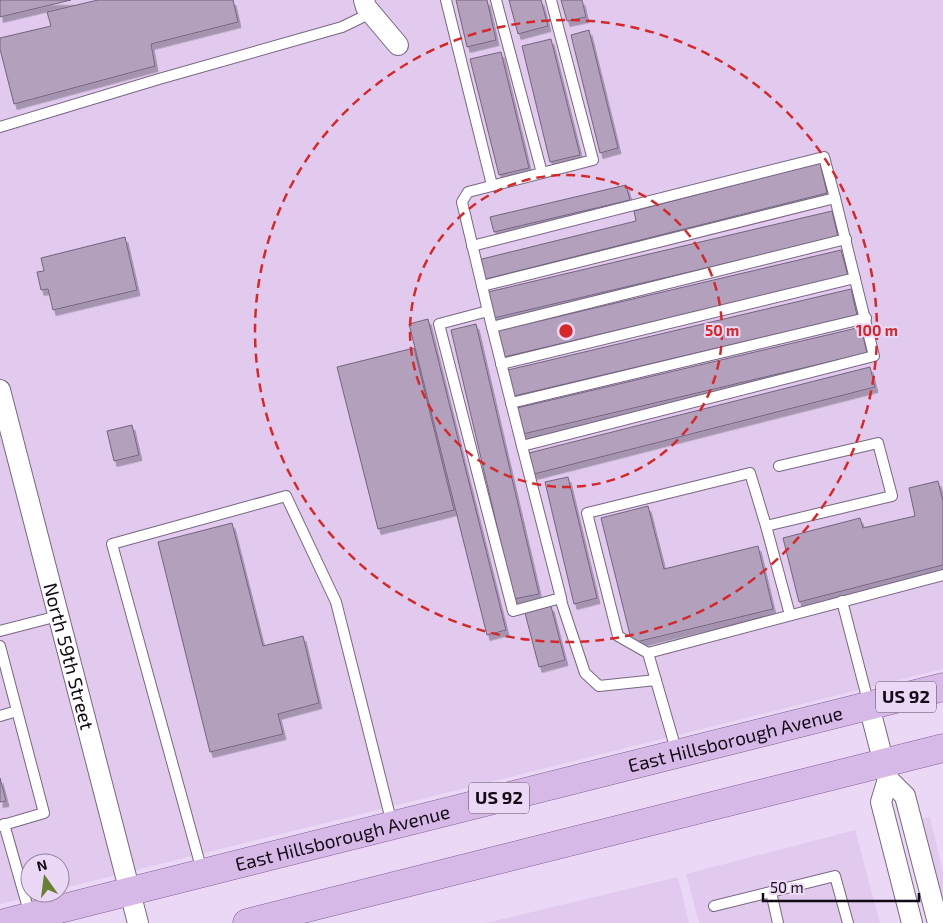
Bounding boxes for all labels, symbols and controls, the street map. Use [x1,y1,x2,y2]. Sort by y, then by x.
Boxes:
text: 50 m [705,321,739,339]
text: 100 m [856,321,898,339]
centre of rings [557,322,575,340]
street label: North 59th Street [39,580,99,732]
road number: US 92 [876,682,936,712]
street label: East Hillsborough Avenue [625,701,845,777]
road number: US 92 [469,782,529,814]
street label: East Hillsborough Avenue [233,799,452,875]
north arrow [20,853,70,903]
text: N [35,855,49,874]
scale bar [763,870,919,902]
text: 50 m [770,878,804,896]

